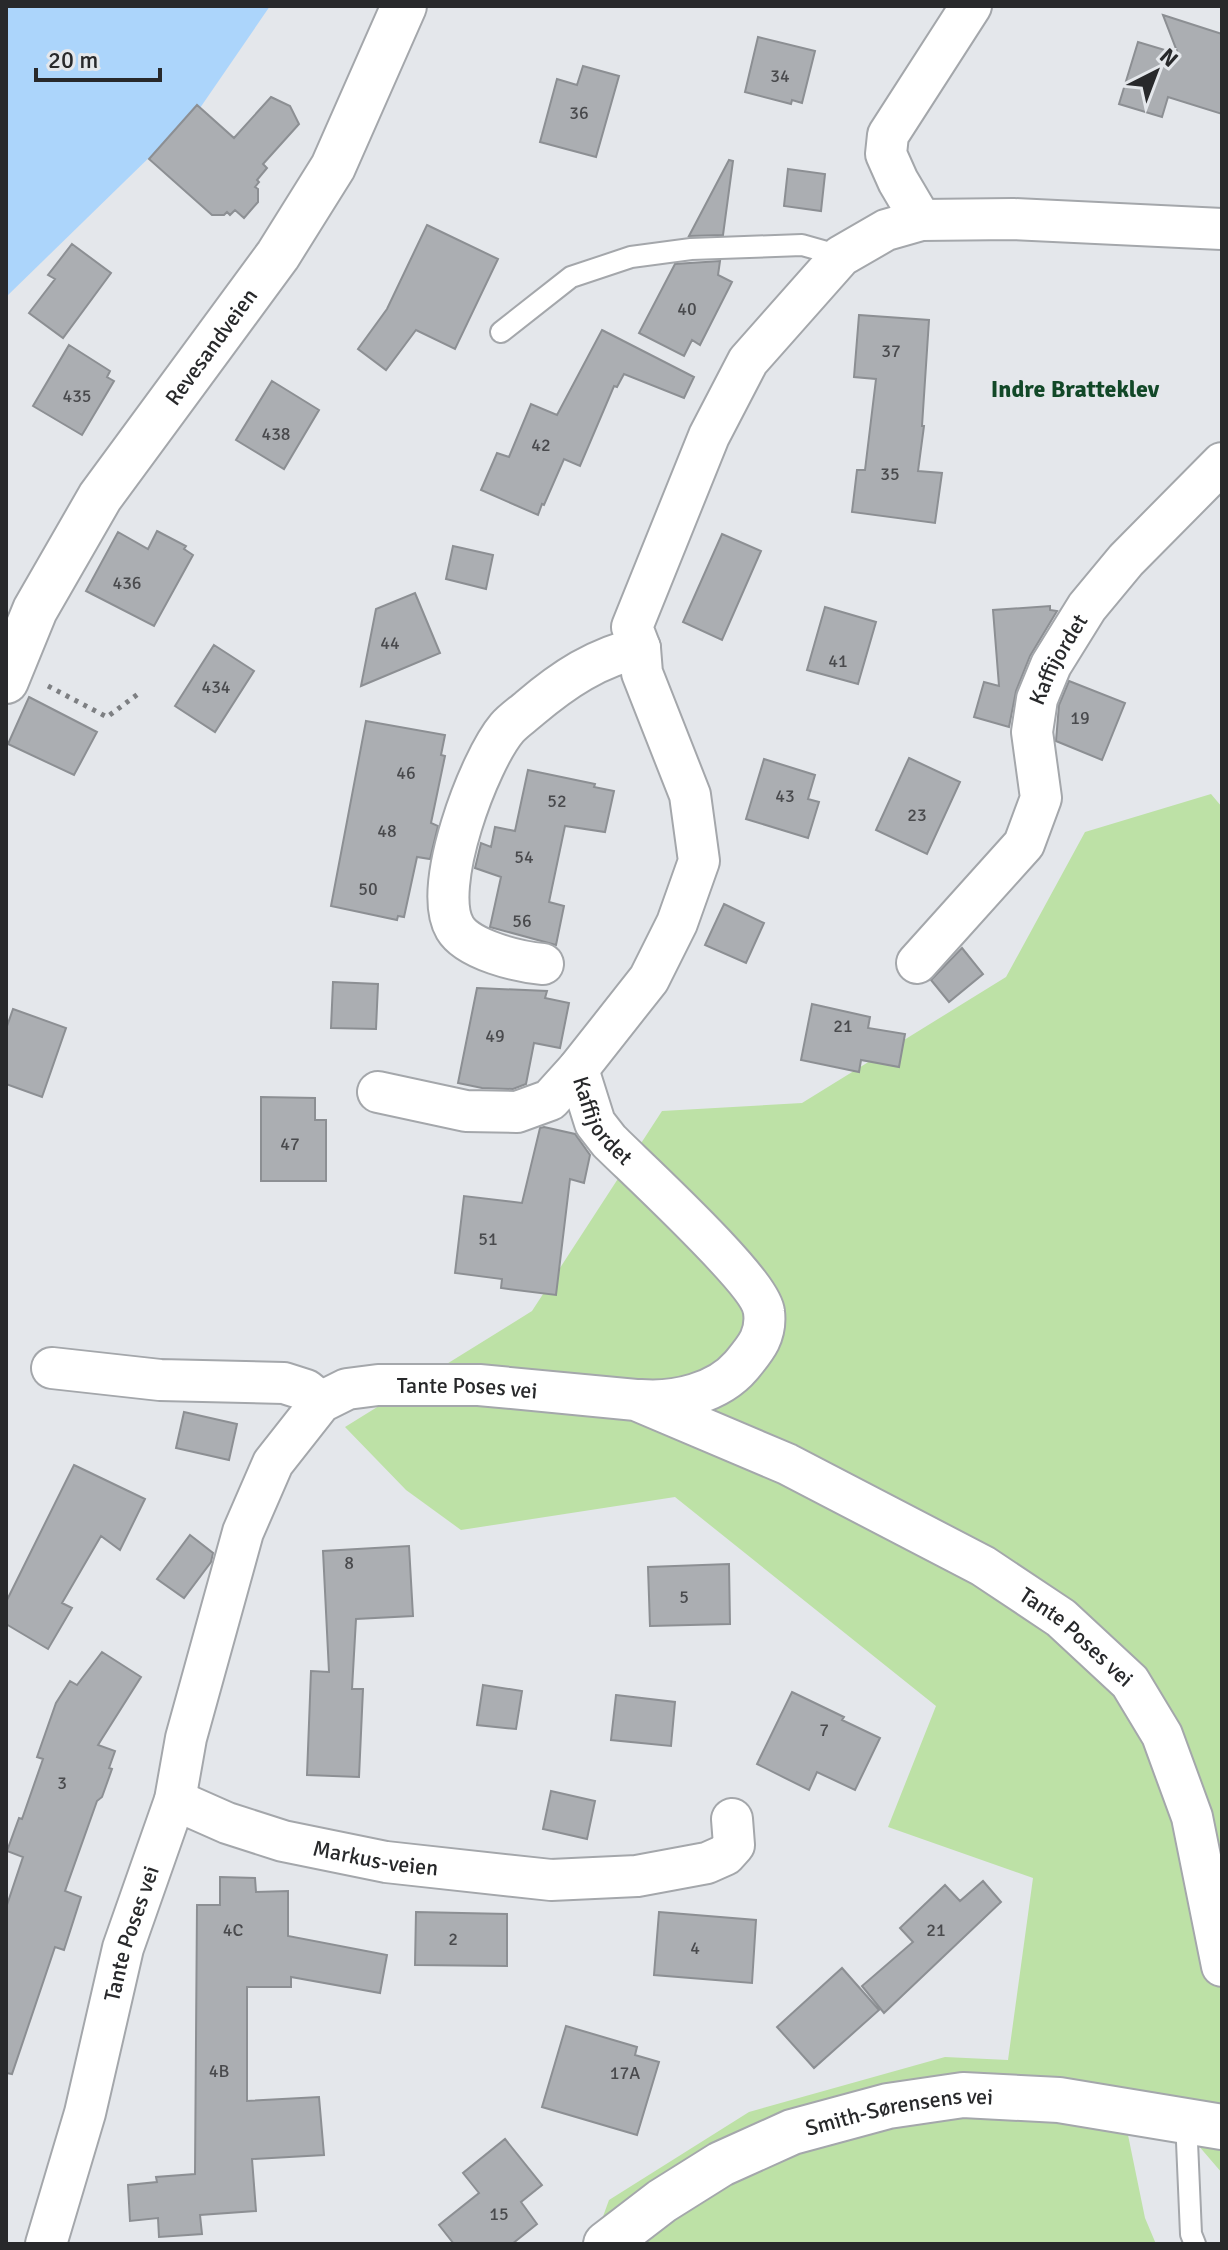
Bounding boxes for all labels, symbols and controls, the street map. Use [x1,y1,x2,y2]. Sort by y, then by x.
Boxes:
scale bar [36,32,160,82]
north arrow [1116,32,1196,112]
text: N [1154,42,1184,73]
text: 20 m [48,45,98,75]
house number: 34 [770,65,790,87]
house number: 36 [569,102,589,124]
street label: Revesandveien [159,283,263,410]
house number: 40 [677,298,697,320]
house number: 37 [881,340,901,362]
district label: Indre Bratteklev [991,374,1160,404]
house number: 435 [62,385,92,407]
house number: 438 [261,423,291,445]
house number: 42 [531,434,551,456]
house number: 35 [880,463,900,485]
house number: 436 [112,572,142,594]
street label: Kaffijordet [1023,608,1093,709]
house number: 44 [380,632,400,654]
house number: 41 [828,650,848,672]
house number: 434 [201,676,231,698]
house number: 19 [1070,707,1090,729]
house number: 46 [396,762,416,784]
house number: 43 [775,785,795,807]
house number: 52 [547,790,567,812]
house number: 23 [907,804,927,826]
house number: 48 [377,820,397,842]
house number: 54 [514,846,534,868]
house number: 50 [358,878,378,900]
house number: 56 [512,910,532,932]
house number: 21 [833,1015,853,1037]
house number: 49 [485,1025,505,1047]
street label: Kaffijordet [568,1073,639,1171]
house number: 47 [280,1133,300,1155]
house number: 51 [478,1228,498,1250]
street label: Tante Poses vei [397,1371,539,1404]
house number: 8 [344,1552,354,1574]
street label: Tante Poses vei [1015,1581,1139,1692]
house number: 5 [679,1586,689,1608]
house number: 7 [819,1719,829,1741]
house number: 3 [57,1772,67,1794]
street label: Markus-veien [311,1834,440,1881]
street label: Tante Poses vei [98,1862,164,2004]
house number: 4C [223,1919,243,1941]
house number: 21 [926,1919,946,1941]
house number: 2 [448,1928,458,1950]
house number: 4 [690,1937,700,1959]
house number: 4B [209,2060,229,2082]
house number: 17A [610,2062,640,2084]
street label: Smith-Sørensens vei [802,2081,994,2141]
house number: 15 [489,2203,509,2225]

